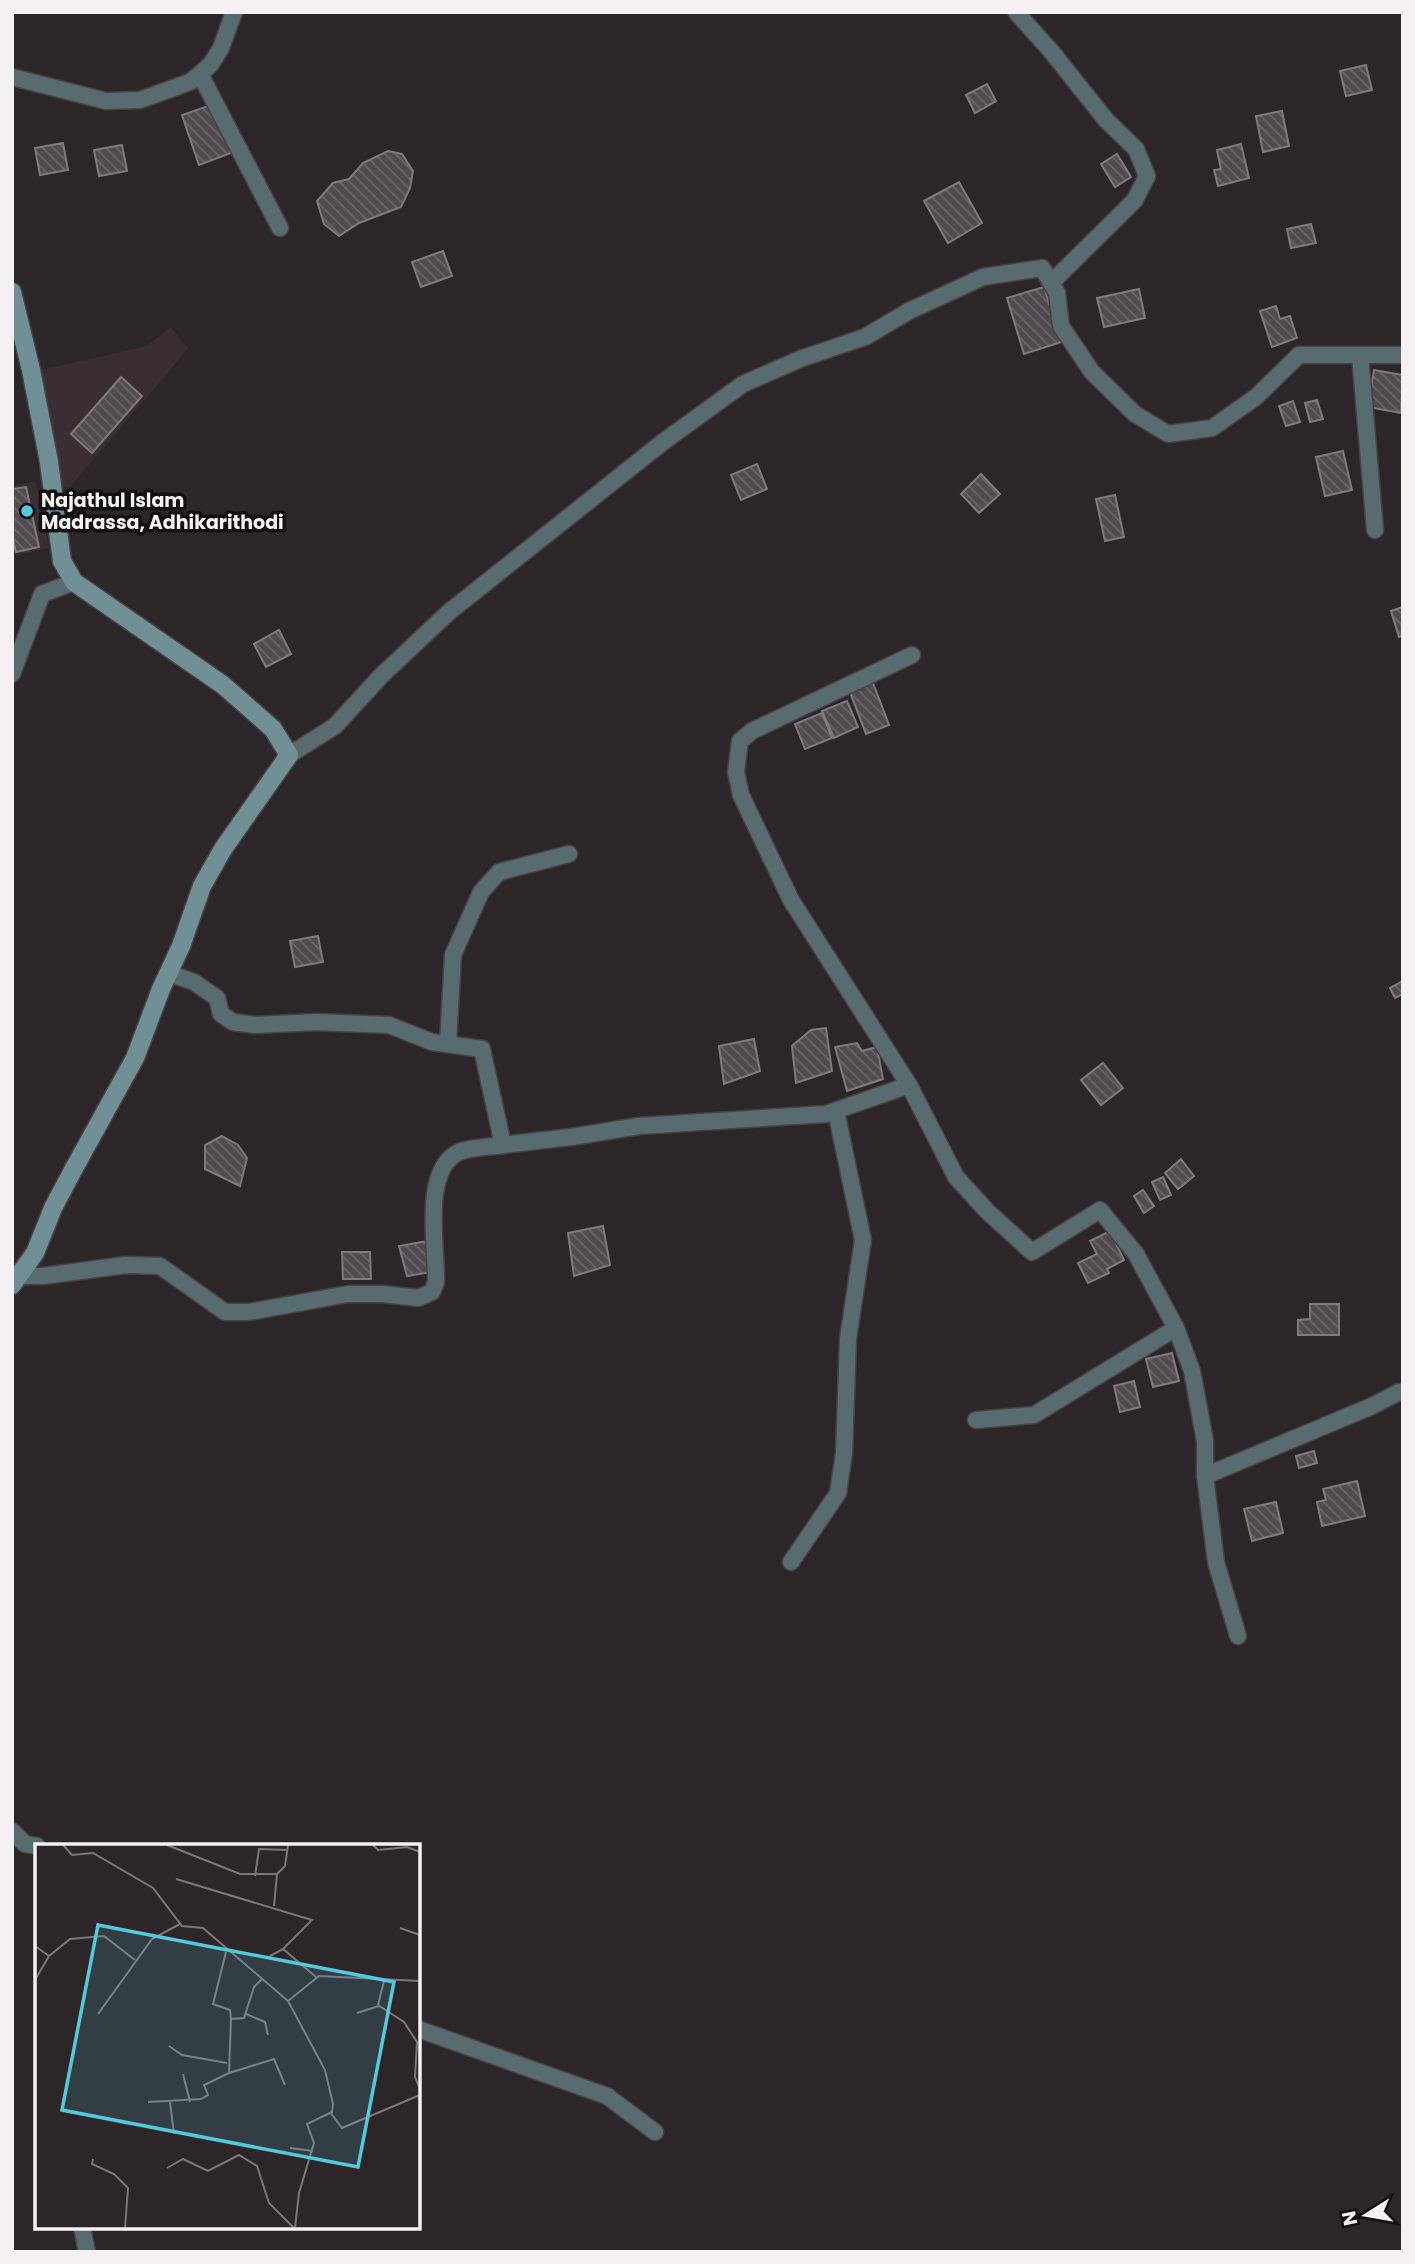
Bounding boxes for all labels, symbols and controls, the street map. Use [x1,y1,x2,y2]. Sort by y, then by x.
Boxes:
place label: Najathul Islam Madrassa, Adhikarithodi [41,487,284,536]
marker: Najathul Islam Madrassa, Adhikarithodi [19,503,35,519]
inset map [35,1844,420,2229]
north arrow [1331,2180,1401,2250]
text: N [1335,2209,1364,2228]

